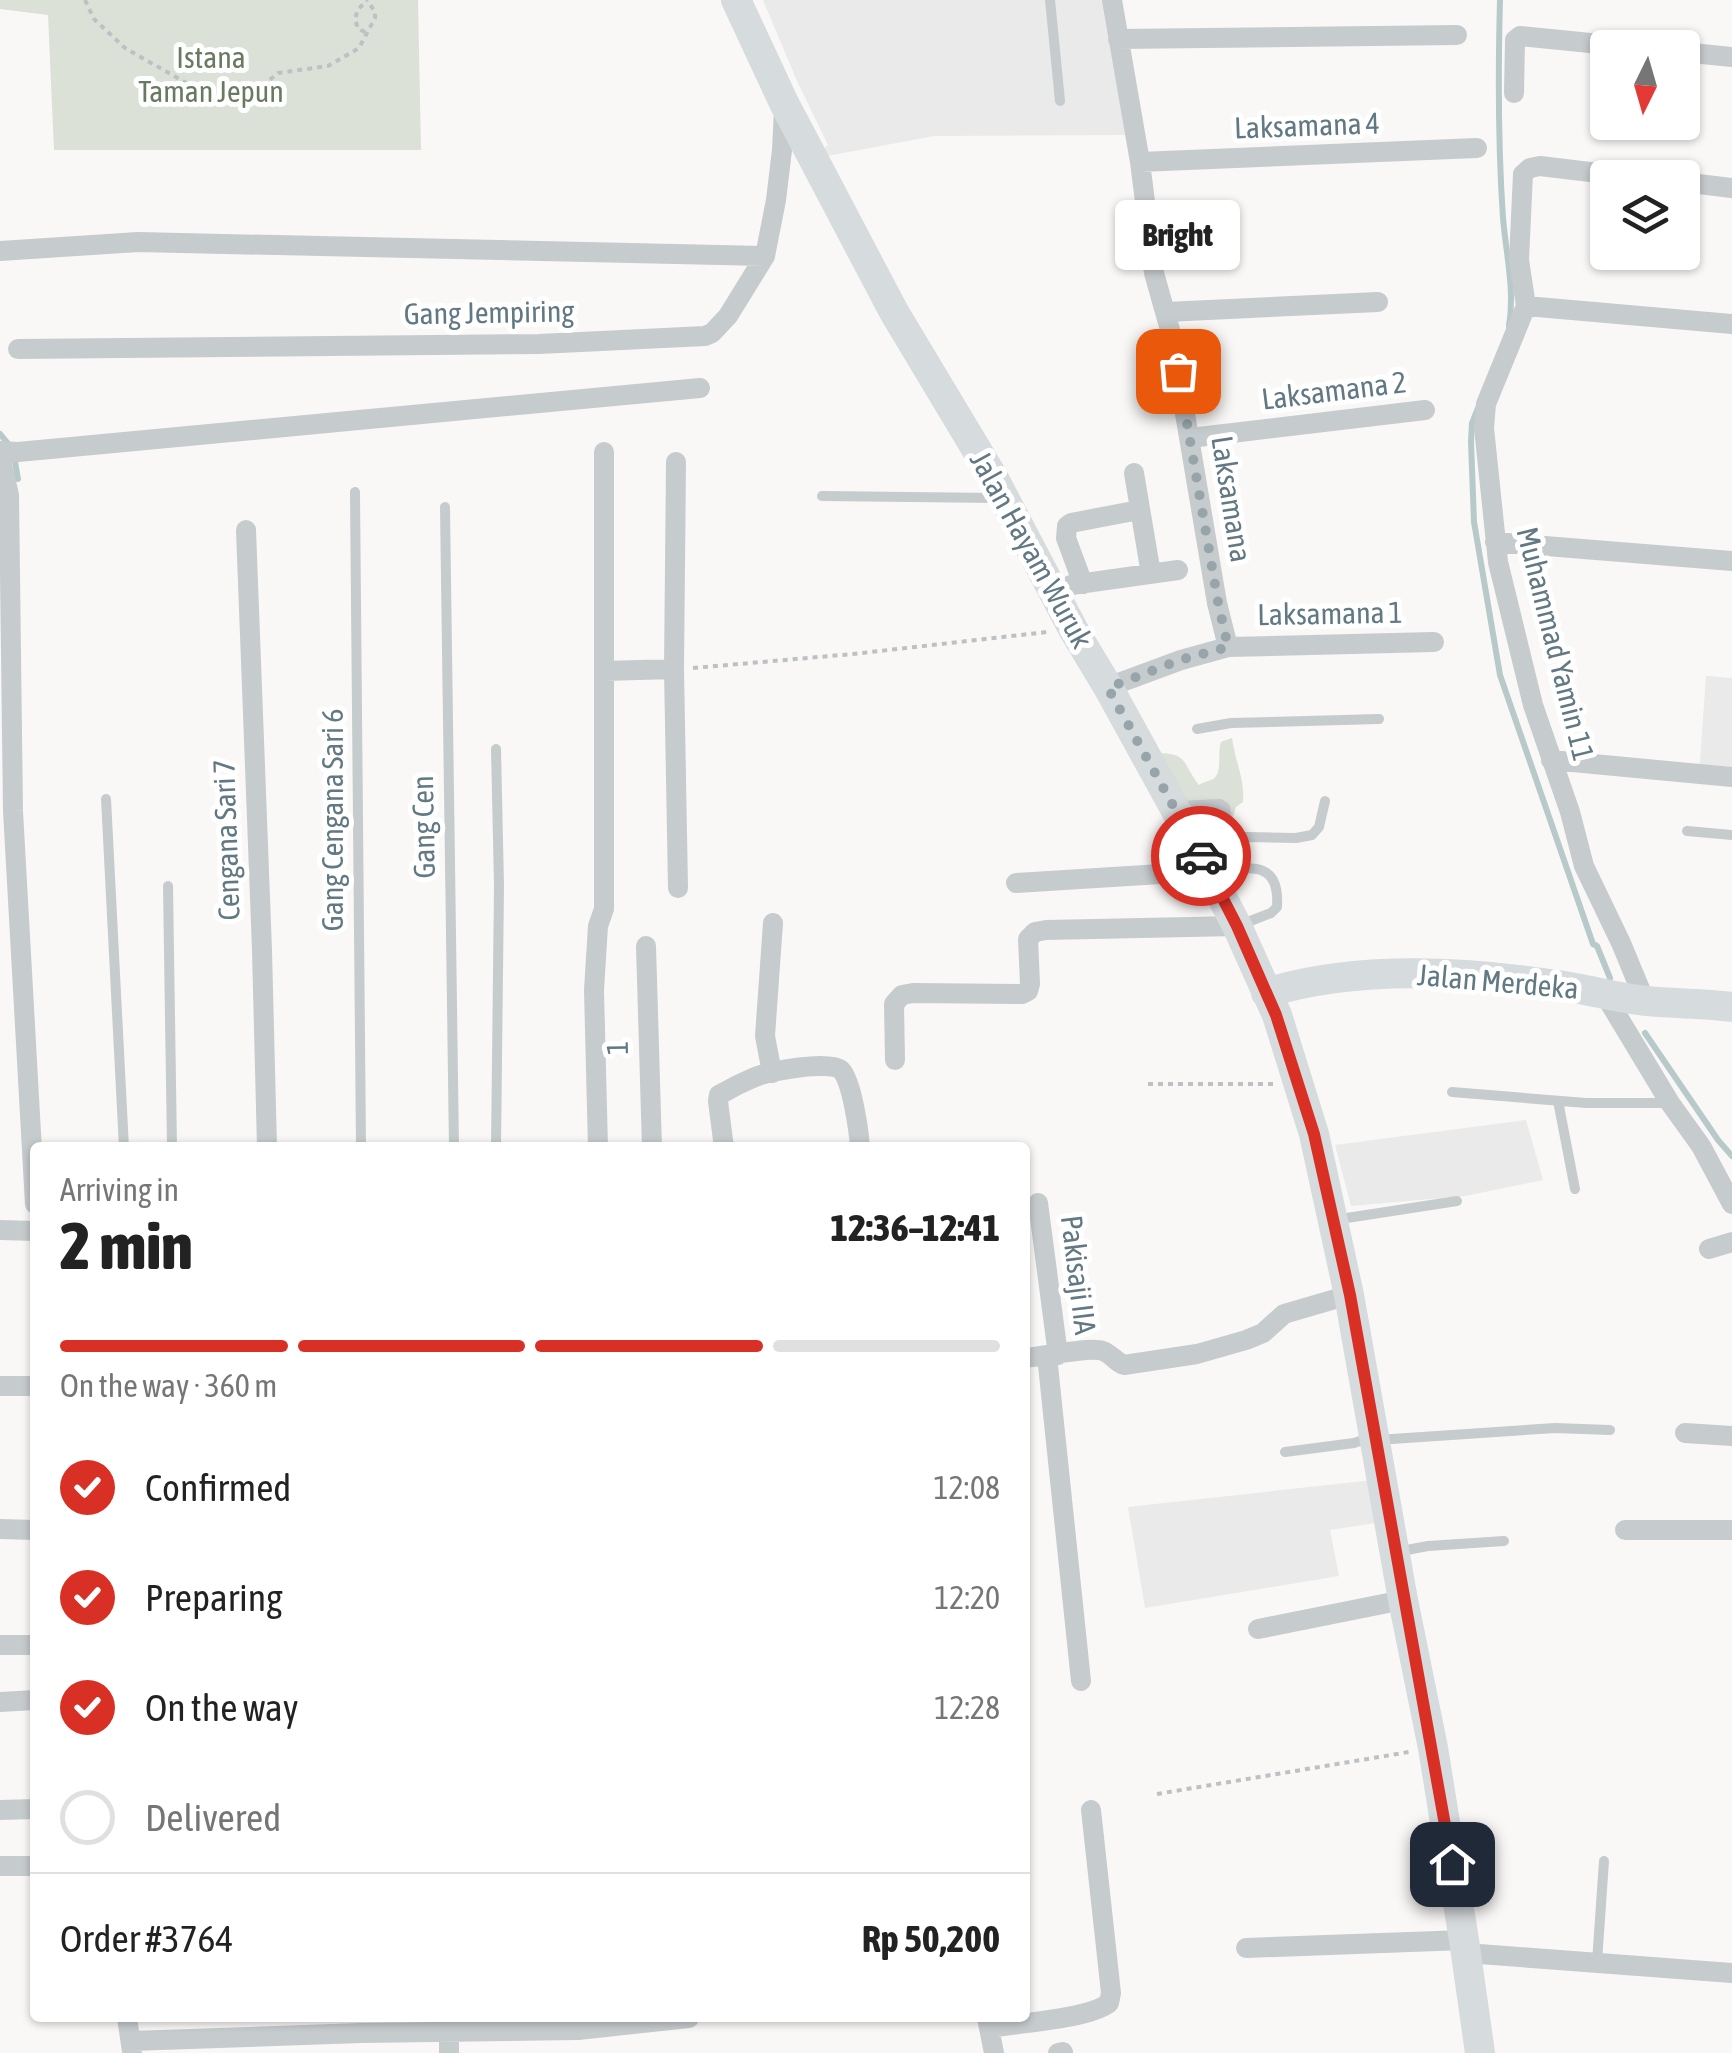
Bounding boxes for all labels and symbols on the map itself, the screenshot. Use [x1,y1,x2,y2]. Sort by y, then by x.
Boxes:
north arrow [1590,30,1700,140]
park label: Istana Taman Jepun [138,40,284,108]
street label: Laksamana 4 [1234,105,1380,145]
callout: Bright [1116,201,1240,271]
street label: Gang Jempiring [403,294,575,330]
pin [1136,329,1221,414]
street label: Laksamana 2 [1260,364,1408,416]
street label: Laksamana [1205,433,1259,564]
street label: Jalan Hayam Wuruk [964,445,1100,654]
street label: Muhammad Yamin 11 [1511,523,1601,764]
street label: Laksamana 1 [1257,595,1403,631]
street label: Gang Cengana Sari 6 [315,709,349,931]
street label: Cengana Sari 7 [206,759,246,921]
street label: Gang Cen [405,775,441,879]
courier [1151,806,1251,906]
street label: Jalan Merdeka [1416,957,1580,1005]
street label: 1 [600,1041,634,1055]
street label: Pakisaji IIA [1055,1213,1103,1337]
pin [1410,1822,1495,1907]

